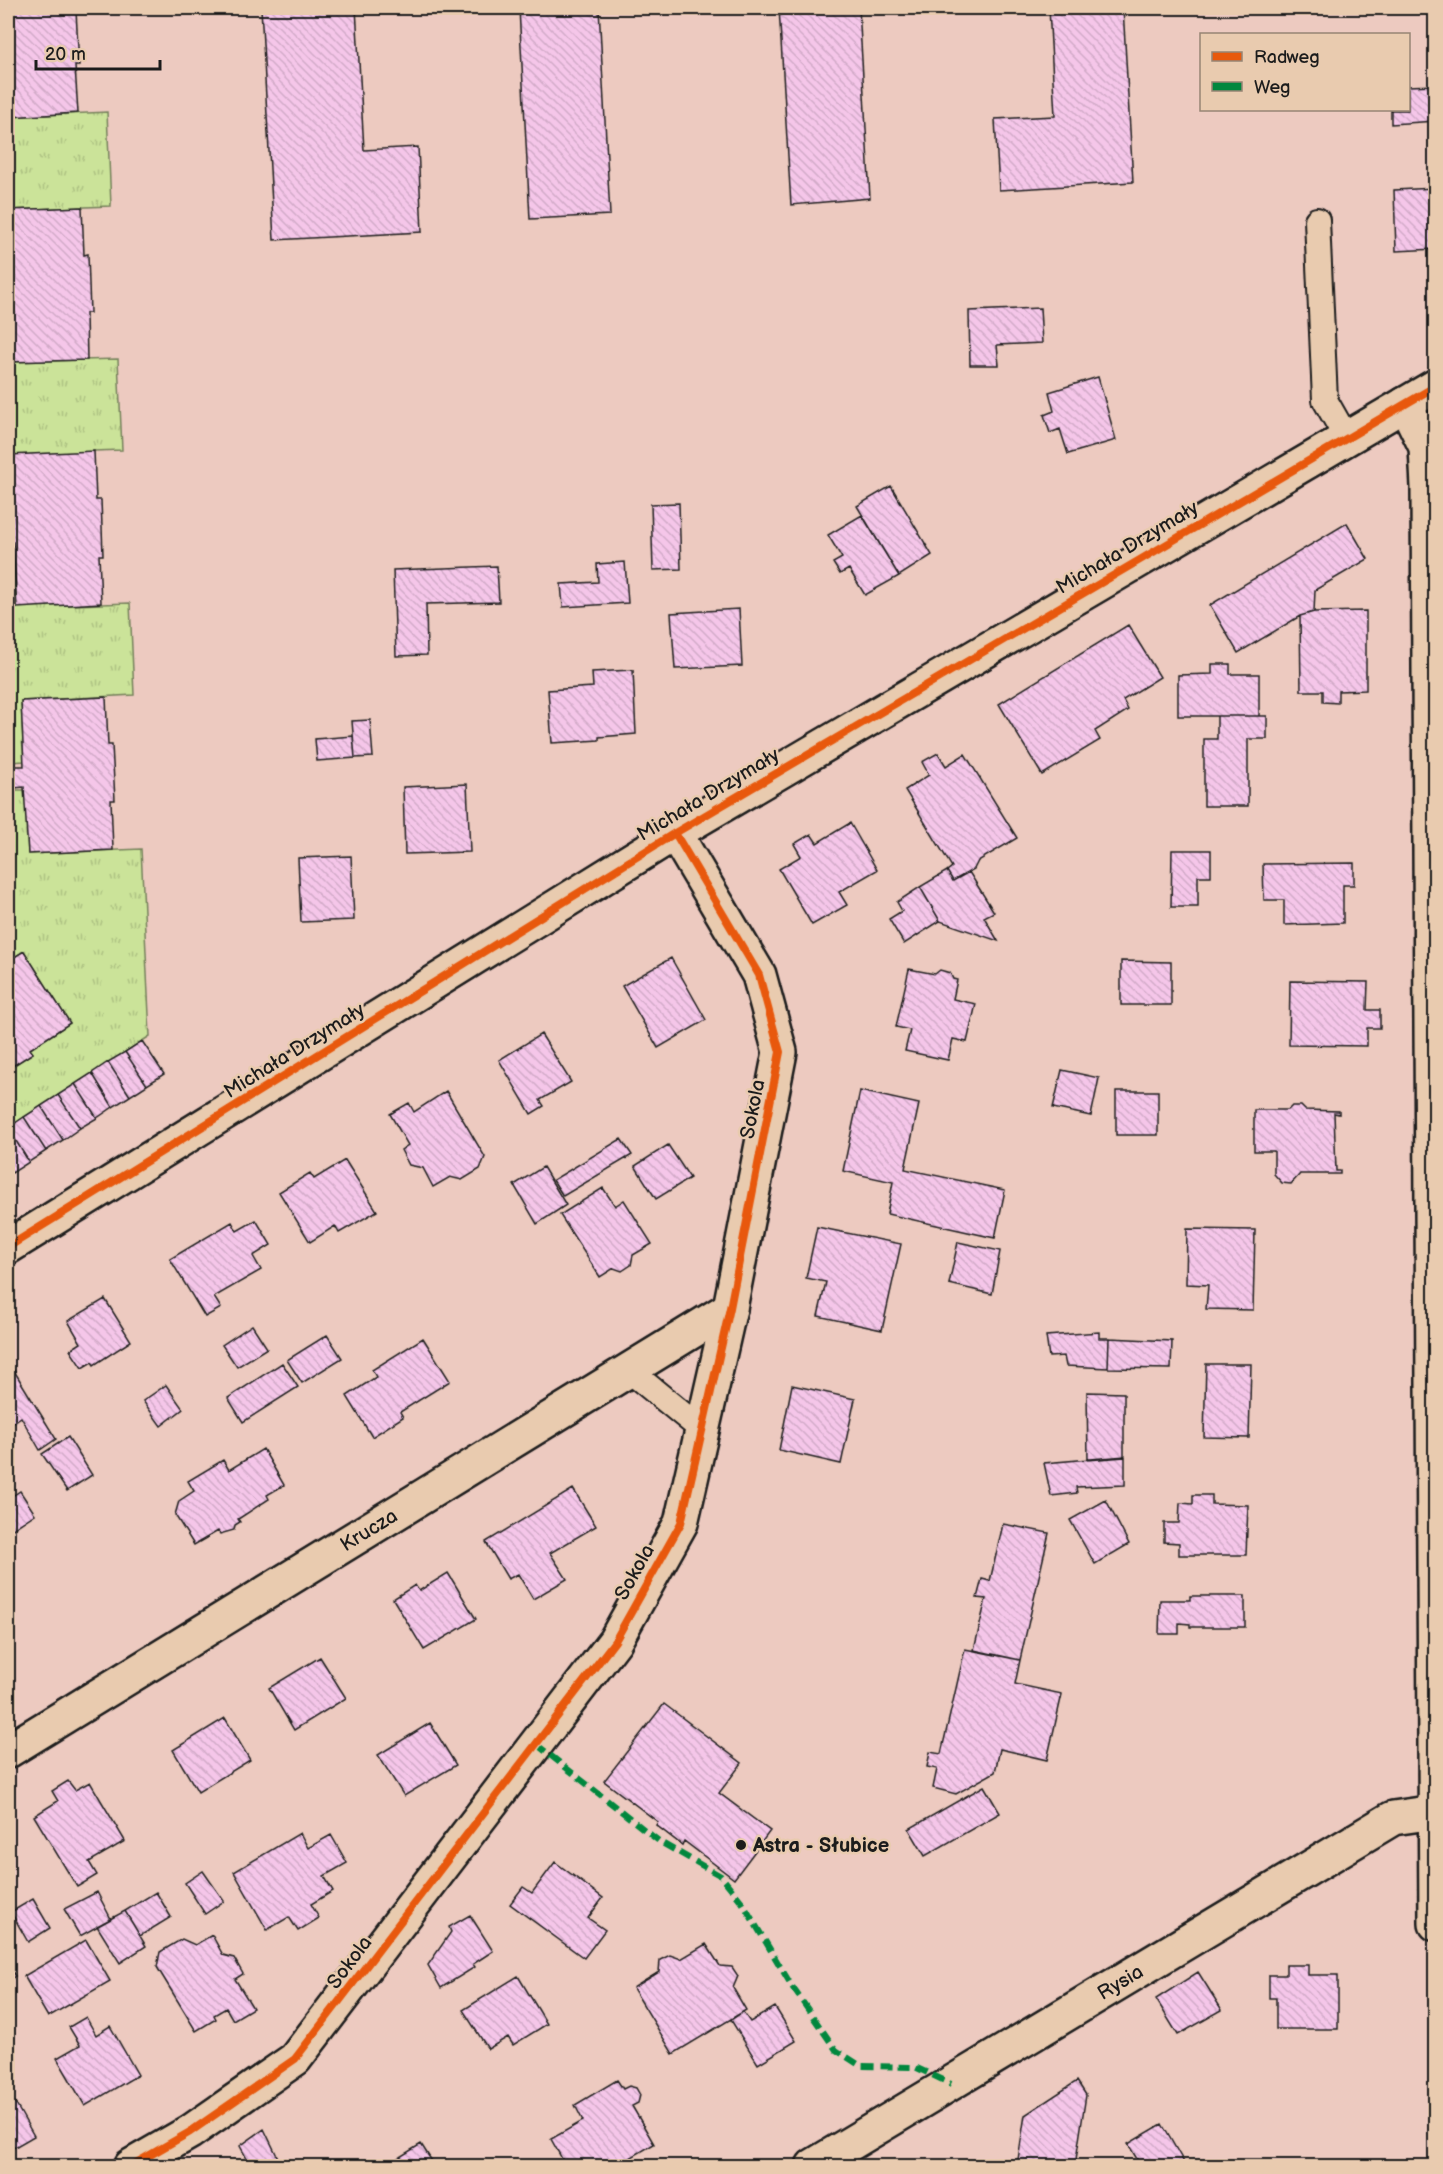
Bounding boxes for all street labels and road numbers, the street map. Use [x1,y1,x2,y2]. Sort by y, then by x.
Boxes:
street label: Michała Drzymały [1052,496,1203,600]
street label: Michała Drzymały [633,743,784,847]
street label: Michała Drzymały [220,998,369,1104]
street label: Sokola [735,1077,770,1141]
street label: Krucza [336,1504,402,1557]
street label: Sokola [610,1540,660,1605]
street label: Sokola [322,1931,377,1994]
street label: Rysia [1093,1960,1148,2006]

